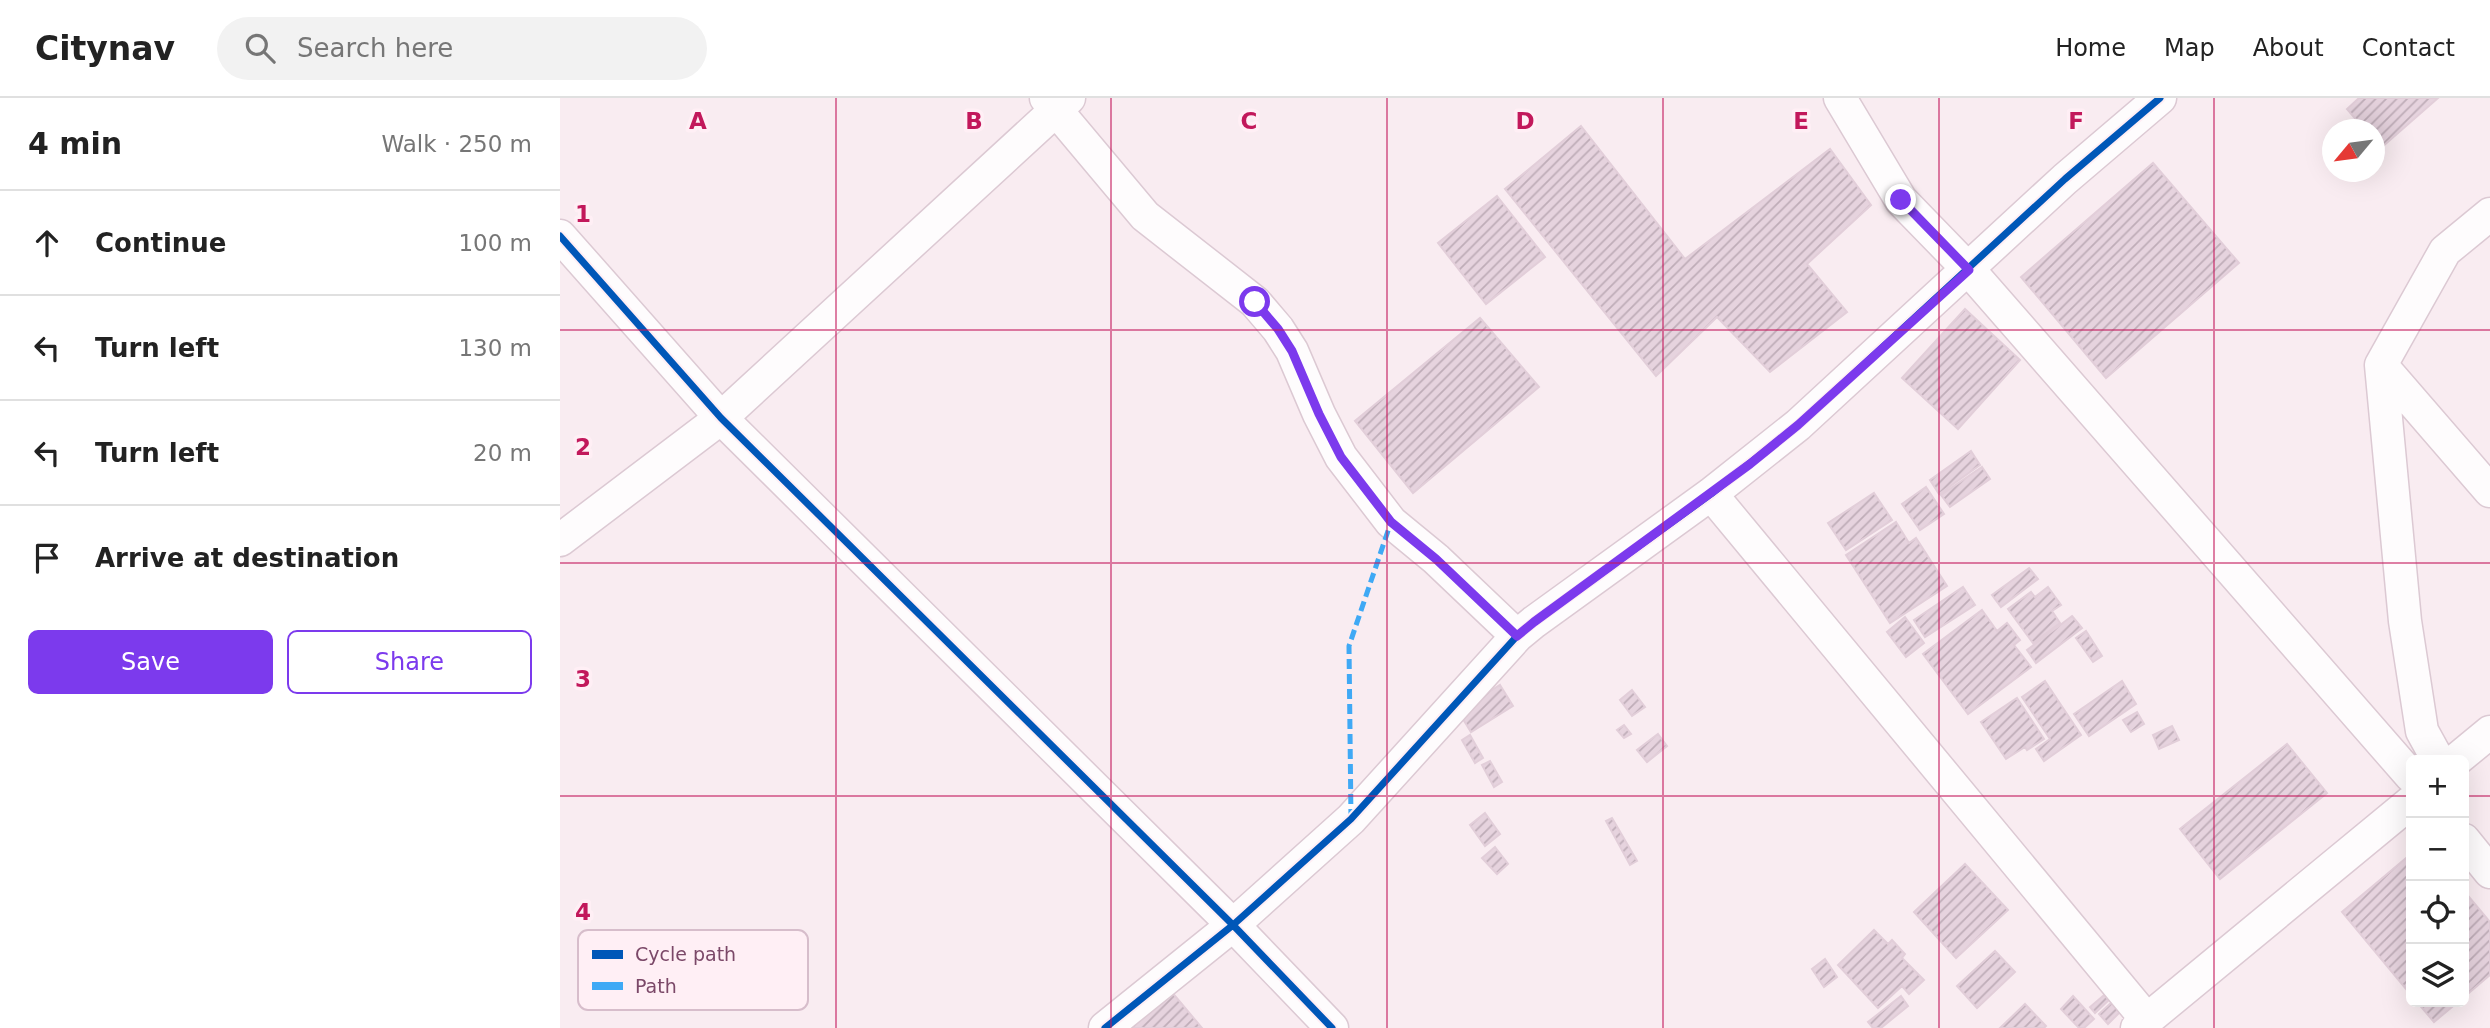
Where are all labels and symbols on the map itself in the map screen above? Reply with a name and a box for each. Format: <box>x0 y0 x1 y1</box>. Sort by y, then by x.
text: A <box>689 108 707 134</box>
text: B <box>965 108 983 134</box>
text: C <box>1241 108 1257 134</box>
text: D <box>1515 108 1535 134</box>
text: E <box>1793 108 1809 134</box>
text: F <box>2068 108 2084 134</box>
north arrow <box>2322 119 2385 182</box>
route end <box>1885 184 1916 215</box>
text: 1 <box>575 201 591 227</box>
route start <box>1239 286 1270 317</box>
text: 2 <box>575 434 591 460</box>
text: 3 <box>575 666 591 692</box>
text: 4 <box>575 899 591 925</box>
legend <box>578 930 808 1010</box>
text: Cycle path <box>635 943 736 965</box>
text: Path <box>635 975 677 997</box>

